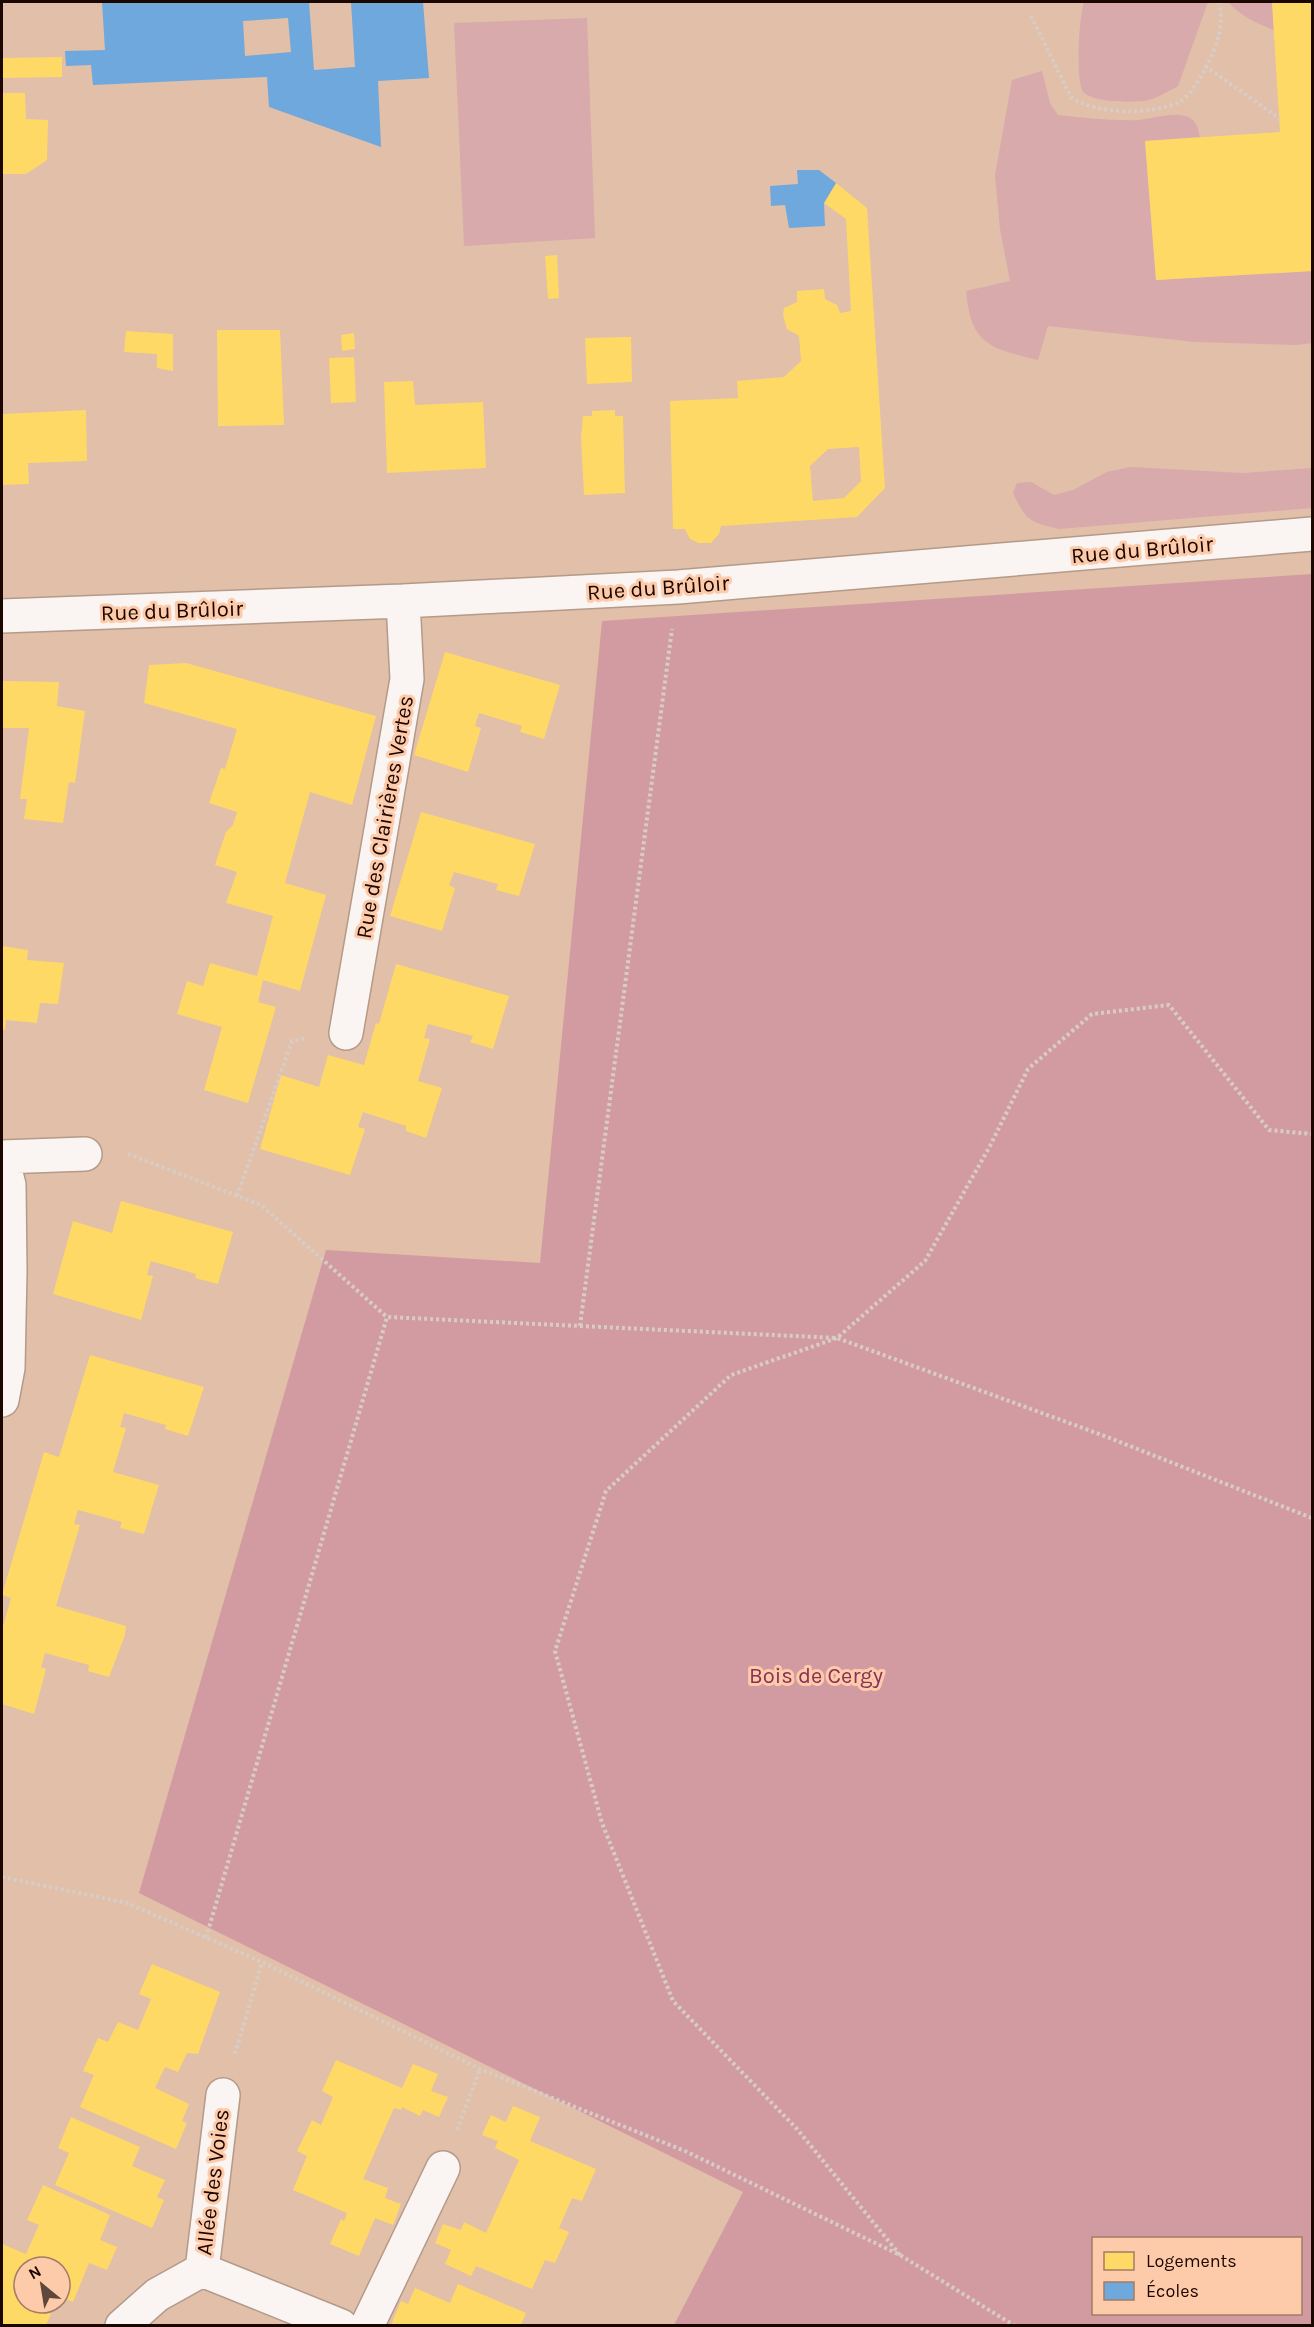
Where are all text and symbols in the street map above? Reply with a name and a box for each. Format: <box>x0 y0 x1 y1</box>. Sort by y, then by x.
street label: Rue du Brûloir <box>1070 531 1214 569</box>
street label: Rue du Brûloir <box>586 570 730 606</box>
street label: Rue du Brûloir <box>100 596 244 626</box>
street label: Rue des Clairières Vertes <box>351 693 419 941</box>
park label: Bois de Cergy <box>749 1663 883 1689</box>
street label: Allée des Voies <box>191 2108 235 2257</box>
legend <box>1092 2237 1302 2315</box>
text: Logements <box>1146 2250 1237 2272</box>
north arrow <box>12 2255 72 2315</box>
text: N <box>25 2261 44 2284</box>
text: Écoles <box>1146 2279 1199 2302</box>

